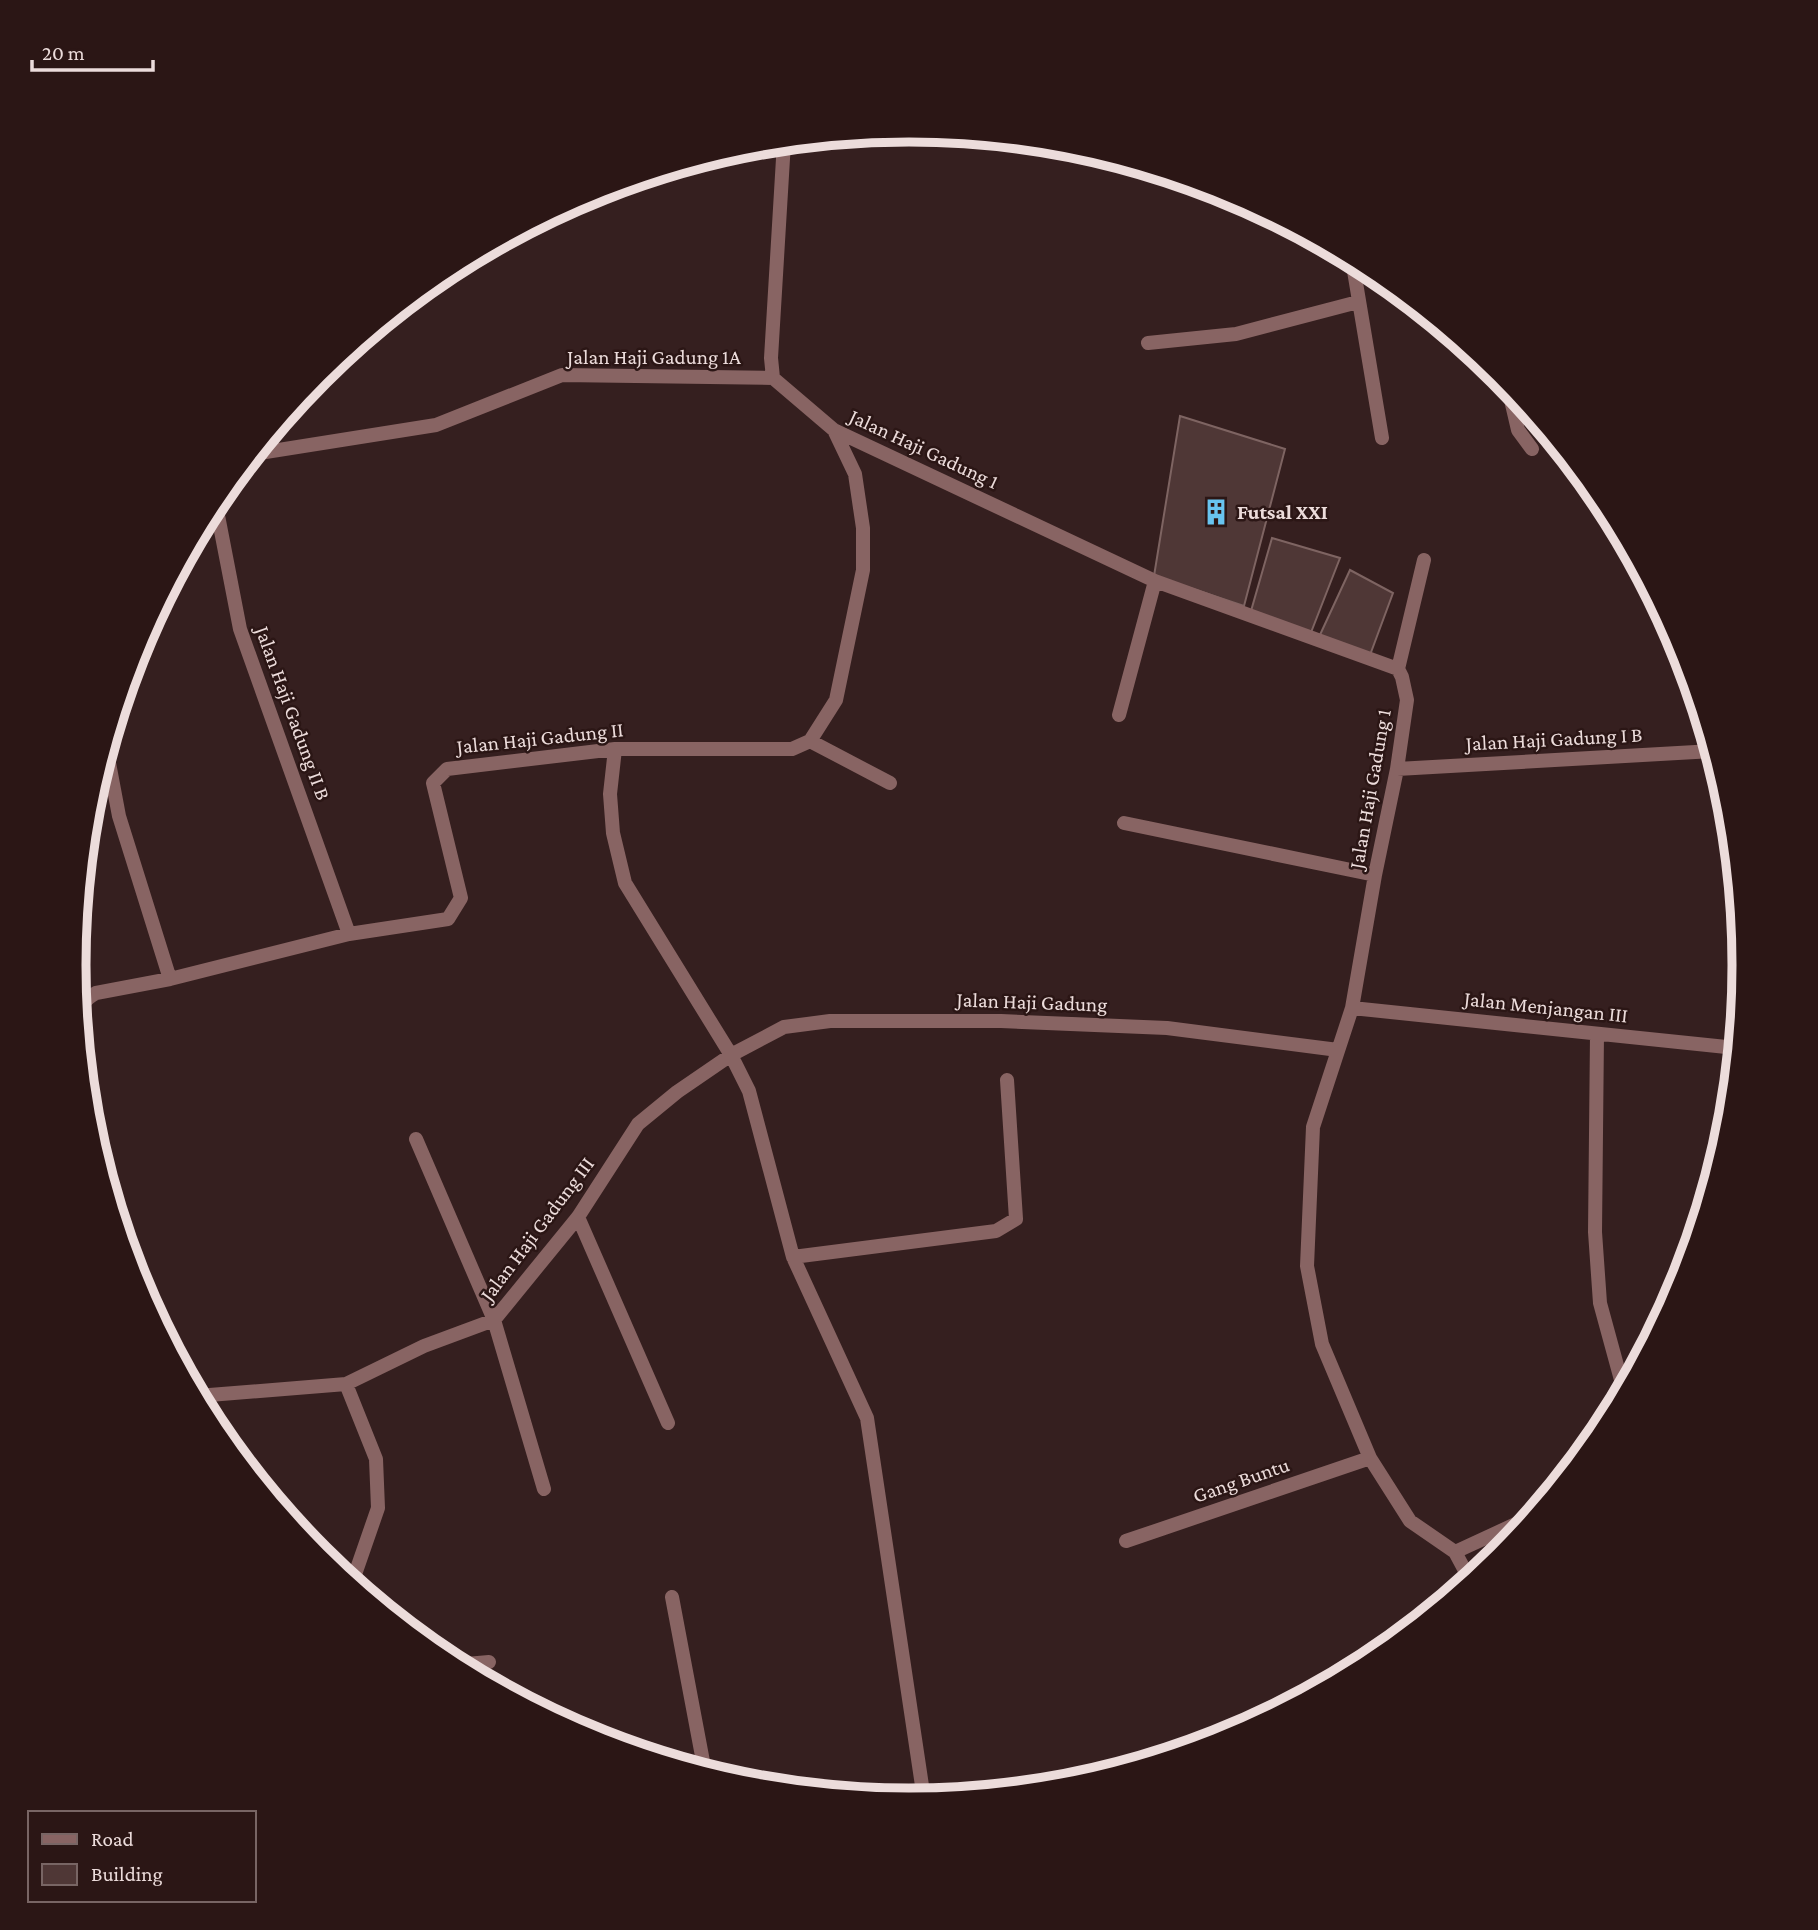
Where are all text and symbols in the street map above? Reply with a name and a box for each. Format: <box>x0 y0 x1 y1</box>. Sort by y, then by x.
scale bar <box>32 28 152 72</box>
text: 20 m <box>42 41 85 65</box>
street label: Jalan Haji Gadung 1A <box>565 345 741 369</box>
street label: Jalan Haji Gadung 1 <box>844 403 1002 494</box>
building icon: Futsal XXI <box>1201 497 1231 527</box>
place label: Futsal XXI <box>1237 500 1328 524</box>
street label: Jalan Haji Gadung II B <box>250 621 336 803</box>
street label: Jalan Haji Gadung 1 <box>1344 707 1396 873</box>
street label: Jalan Haji Gadung II <box>453 717 625 759</box>
street label: Jalan Haji Gadung I B <box>1463 722 1643 756</box>
street label: Jalan Menjangan III <box>1461 986 1629 1028</box>
street label: Jalan Haji Gadung <box>954 987 1108 1017</box>
street label: Jalan Haji Gadung III <box>474 1152 599 1307</box>
street label: Gang Buntu <box>1190 1452 1292 1508</box>
legend <box>28 1811 256 1902</box>
text: Road <box>91 1827 134 1851</box>
text: Building <box>91 1862 163 1886</box>

